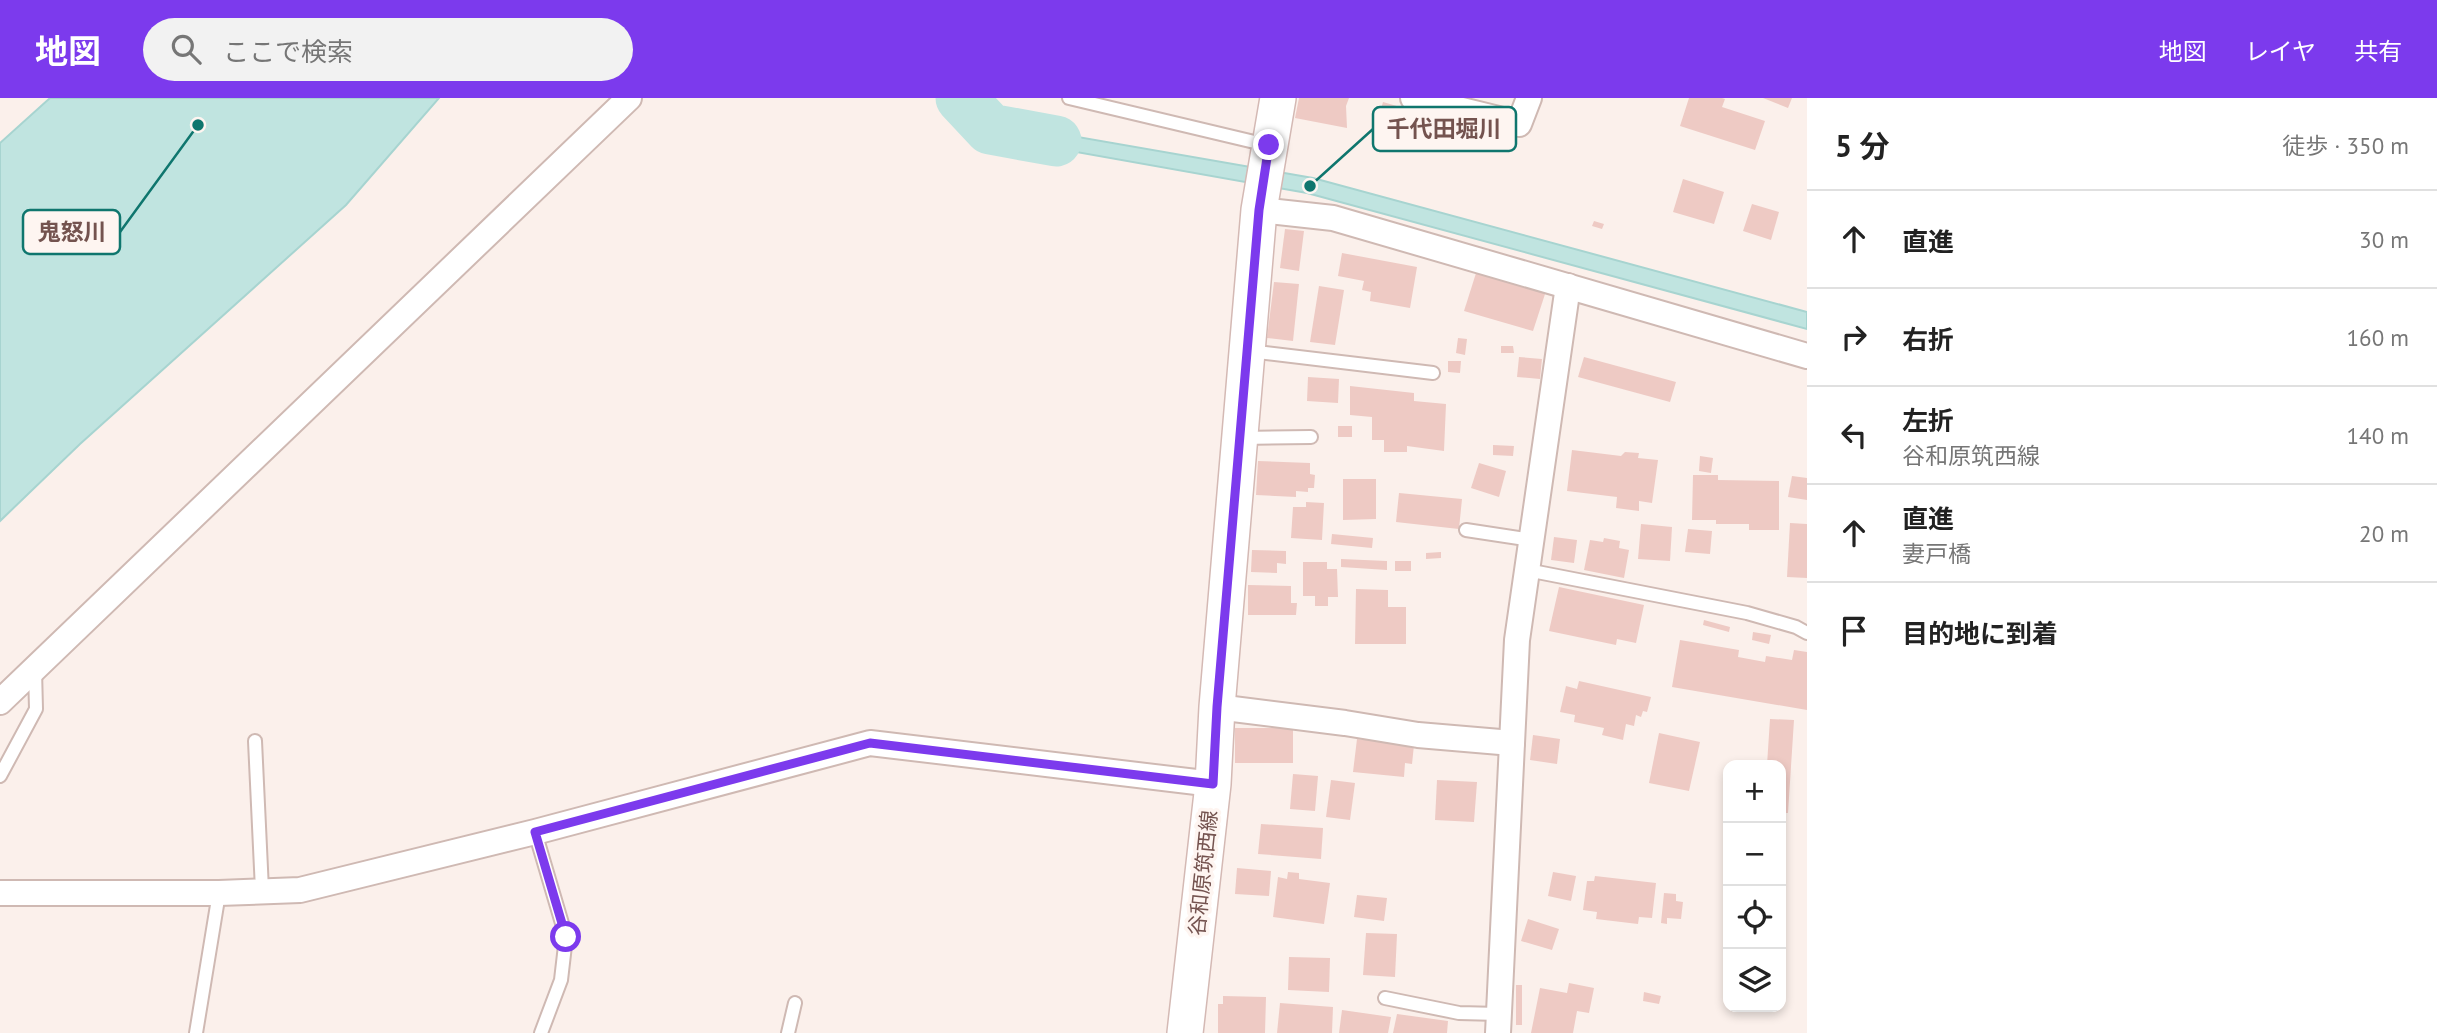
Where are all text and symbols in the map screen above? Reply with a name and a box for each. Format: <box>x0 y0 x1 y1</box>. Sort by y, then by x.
search box <box>143 18 633 81</box>
text: 地図 <box>35 29 101 72</box>
icon: search <box>167 30 205 68</box>
text: ここで検索 <box>223 35 353 68</box>
text: 地図 <box>2159 36 2207 67</box>
text: レイヤ <box>2245 36 2316 67</box>
text: 共有 <box>2354 36 2402 67</box>
callout: 千代田堀川 <box>1373 107 1516 151</box>
text: 千代田堀川 <box>1387 114 1502 143</box>
text: 5 分 <box>1835 126 1890 165</box>
route end <box>1253 129 1284 160</box>
text: 徒歩 · 350 m <box>2282 131 2409 160</box>
callout: 鬼怒川 <box>23 210 120 254</box>
text: 鬼怒川 <box>38 217 107 246</box>
icon: ahead <box>1835 220 1873 258</box>
text: 直進 <box>1902 225 1954 258</box>
text: 30 m <box>2359 225 2409 254</box>
icon: right <box>1835 318 1873 356</box>
text: 右折 <box>1902 323 1954 356</box>
text: 160 m <box>2347 323 2409 352</box>
text: 左折 <box>1902 404 1954 437</box>
icon: left <box>1835 416 1873 454</box>
text: 140 m <box>2347 421 2409 450</box>
text: 谷和原筑西線 <box>1902 441 2040 470</box>
text: 直進 <box>1902 502 1954 535</box>
icon: ahead <box>1835 514 1873 552</box>
text: 20 m <box>2359 519 2409 548</box>
text: 妻戸橋 <box>1902 539 1971 568</box>
icon: arrive <box>1835 612 1873 650</box>
text: 目的地に到着 <box>1902 617 2058 650</box>
map controls <box>1723 760 1786 1012</box>
button: + <box>1723 760 1786 823</box>
street label: 谷和原筑西線 <box>1183 809 1223 937</box>
button: − <box>1723 823 1786 886</box>
button: locate <box>1723 886 1786 949</box>
route start <box>550 921 581 952</box>
button: layers <box>1723 949 1786 1012</box>

